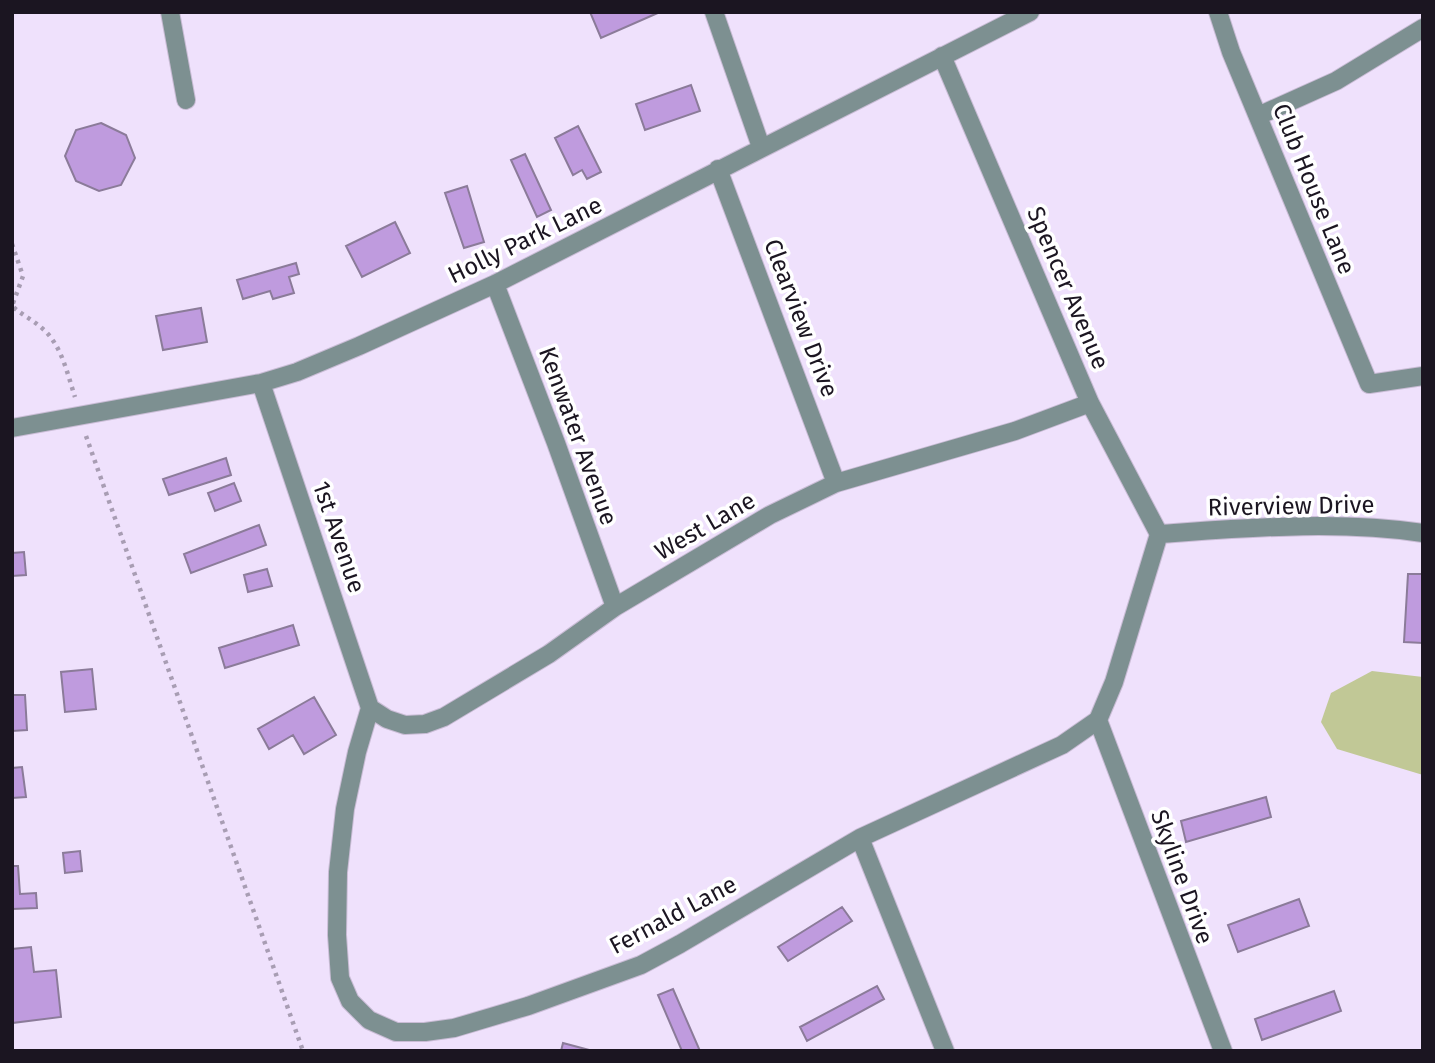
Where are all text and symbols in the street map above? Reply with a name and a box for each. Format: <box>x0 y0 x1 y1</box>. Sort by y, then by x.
street label: Club House Lane <box>1267 100 1361 278</box>
street label: Holly Park Lane <box>443 191 607 289</box>
street label: Spencer Avenue <box>1021 203 1115 373</box>
street label: Clearview Drive <box>758 235 844 401</box>
street label: Kenwater Avenue <box>533 343 623 529</box>
street label: 1st Avenue <box>307 477 371 597</box>
street label: West Lane <box>650 486 760 566</box>
street label: Riverview Drive <box>1207 491 1375 521</box>
street label: Skyline Drive <box>1145 806 1219 948</box>
street label: Fernald Lane <box>605 870 741 960</box>

